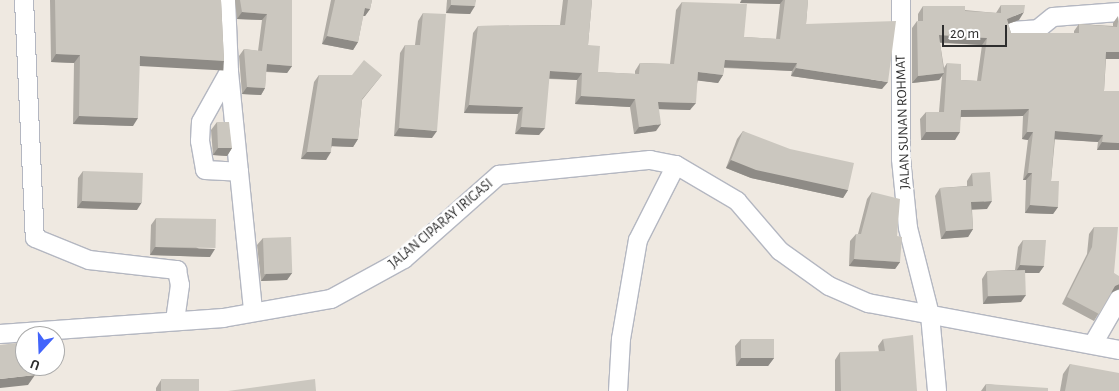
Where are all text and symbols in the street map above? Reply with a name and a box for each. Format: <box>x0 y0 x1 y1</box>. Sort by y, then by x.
scale bar <box>944 15 1009 47</box>
text: 20 m <box>950 26 979 41</box>
street label: JALAN SUNAN ROHMAT <box>892 55 914 189</box>
street label: JALAN CIPARAY IRIGASI <box>386 176 496 272</box>
north arrow <box>15 326 65 376</box>
text: U <box>29 356 42 372</box>

